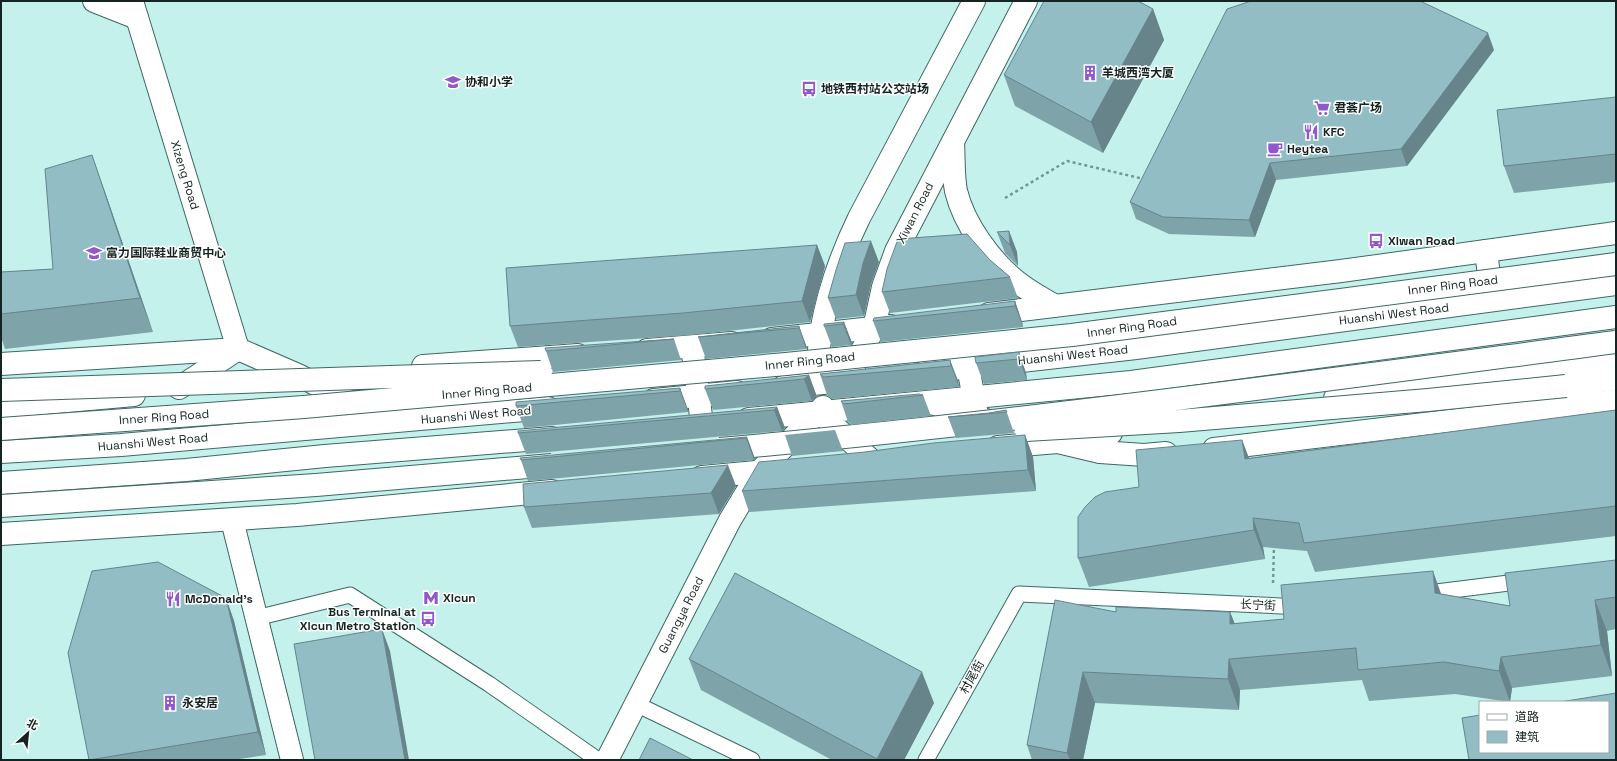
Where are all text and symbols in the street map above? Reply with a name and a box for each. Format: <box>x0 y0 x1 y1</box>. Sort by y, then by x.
building icon: 羊城西湾大厦 <box>1081 64 1099 82</box>
place label: 羊城西湾大厦 <box>1102 65 1174 81</box>
school or university icon: 协和小学 <box>444 73 462 91</box>
place label: 协和小学 <box>465 74 513 90</box>
bus stop icon: 地铁西村站公交站场 <box>800 80 818 98</box>
place label: 地铁西村站公交站场 <box>821 81 929 97</box>
supermarket icon: 君荟广场 <box>1313 99 1331 117</box>
place label: 君荟广场 <box>1334 100 1382 116</box>
restaurant icon: KFC <box>1302 123 1320 141</box>
place label: KFC <box>1323 124 1345 140</box>
street label: Xizeng Road <box>167 139 203 211</box>
cafe icon: Heytea <box>1266 140 1284 158</box>
place label: Heytea <box>1287 141 1328 157</box>
street label: Xiwan Road <box>893 180 937 246</box>
bus stop icon: Xiwan Road <box>1367 232 1385 250</box>
place label: Xiwan Road <box>1388 233 1455 249</box>
school or university icon: 富力国际鞋业商贸中心 <box>85 244 103 262</box>
place label: 富力国际鞋业商贸中心 <box>106 245 226 261</box>
street label: Inner Ring Road <box>1407 272 1499 298</box>
street label: Huanshi West Road <box>1338 299 1450 329</box>
street label: Inner Ring Road <box>1086 313 1178 341</box>
street label: Huanshi West Road <box>1017 341 1129 369</box>
street label: Inner Ring Road <box>764 348 856 374</box>
street label: Inner Ring Road <box>441 379 533 403</box>
street label: Huanshi West Road <box>420 402 532 428</box>
street label: Inner Ring Road <box>118 406 210 428</box>
street label: Huanshi West Road <box>97 429 209 455</box>
street label: Guangya Road <box>655 574 707 656</box>
metro station icon: Xicun <box>422 589 440 607</box>
restaurant icon: McDonald's <box>164 590 182 608</box>
place label: Xicun <box>443 590 476 606</box>
place label: McDonald's <box>185 591 253 607</box>
street label: 长宁街 <box>1240 596 1276 614</box>
place label: Bus Terminal at Xicun Metro Station <box>300 604 416 634</box>
bus stop icon: Bus Terminal at Xicun Metro Station <box>419 610 437 628</box>
street label: 村尾街 <box>956 657 988 697</box>
building icon: 永安居 <box>161 694 179 712</box>
place label: 永安居 <box>182 695 218 711</box>
legend <box>1479 701 1609 753</box>
text: 道路 <box>1515 709 1539 725</box>
north arrow <box>8 713 48 753</box>
text: 北 <box>24 715 41 733</box>
text: 建筑 <box>1515 729 1539 745</box>

